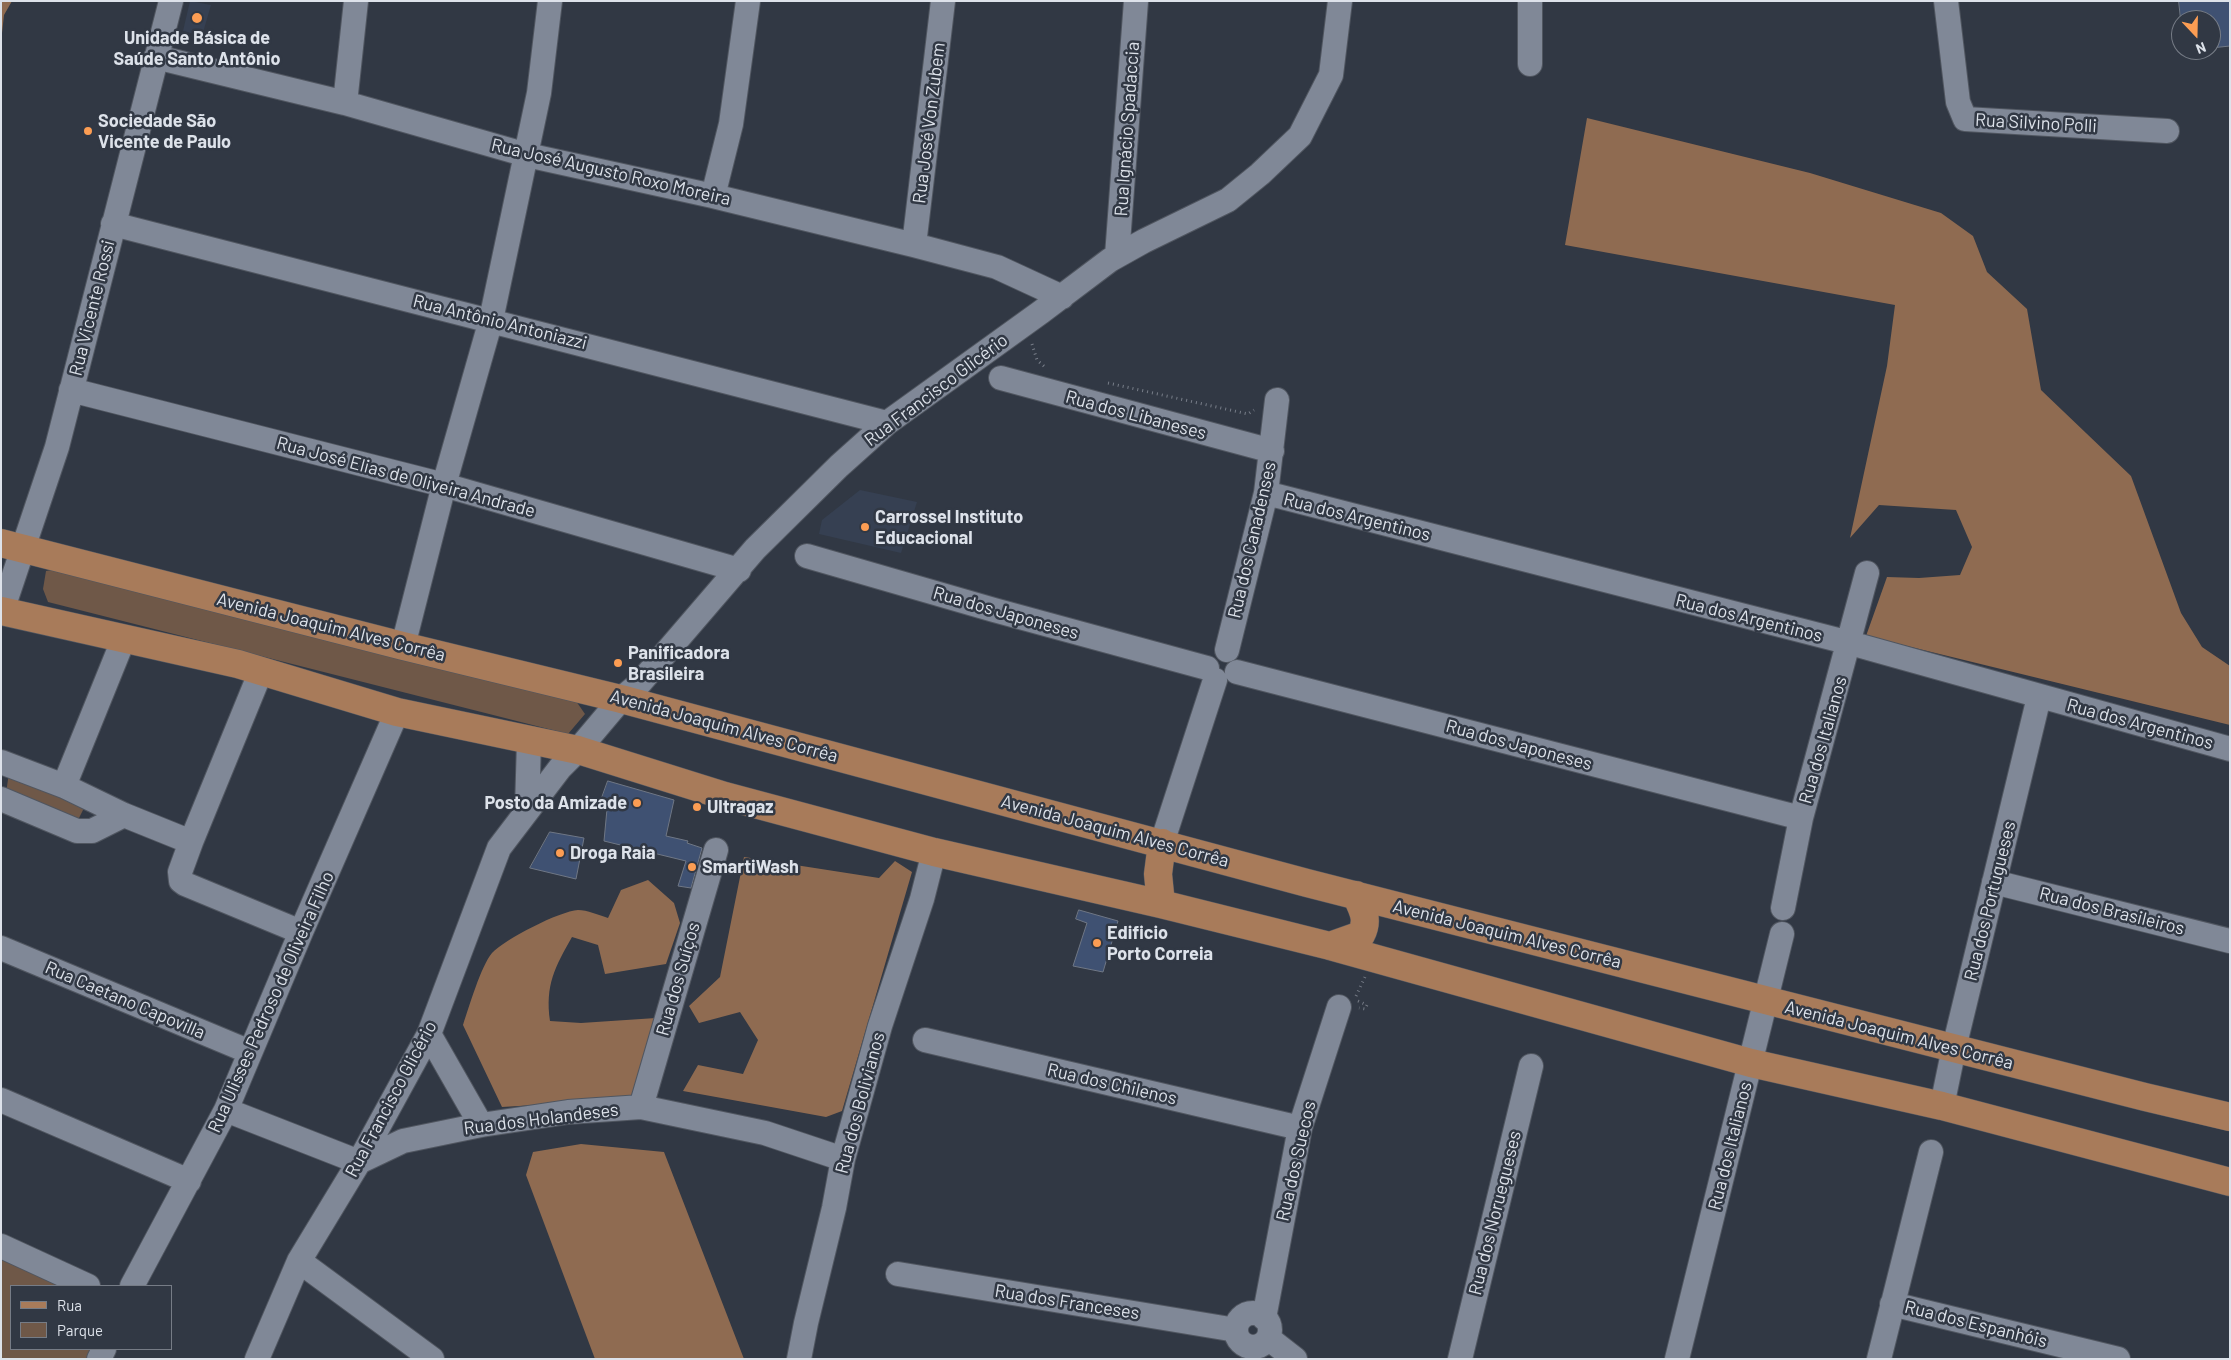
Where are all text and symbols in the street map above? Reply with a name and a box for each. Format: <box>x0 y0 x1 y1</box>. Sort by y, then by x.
north arrow <box>2171 10 2221 60</box>
marker: Unidade Básica de Saúde Santo Antônio <box>190 11 204 25</box>
place label: Unidade Básica de Saúde Santo Antônio <box>114 27 280 70</box>
text: N <box>2194 39 2209 58</box>
street label: Rua José Von Zubem <box>908 41 950 205</box>
street label: Rua Ignácio Spadaccia <box>1110 41 1144 217</box>
street label: Rua Silvino Polli <box>1975 109 2097 137</box>
place label: Sociedade São Vicente de Paulo <box>98 110 231 152</box>
marker: Sociedade São Vicente de Paulo <box>82 125 94 137</box>
street label: Rua José Augusto Roxo Moreira <box>489 134 733 210</box>
street label: Rua Vicente Rossi <box>65 238 119 378</box>
street label: Rua Antônio Antoniazzi <box>411 290 589 354</box>
street label: Rua Francisco Glicério <box>860 329 1012 451</box>
street label: Rua dos Libaneses <box>1063 386 1209 444</box>
street label: Rua José Elias de Oliveira Andrade <box>274 432 538 522</box>
street label: Rua dos Canadenses <box>1223 460 1281 620</box>
street label: Rua dos Argentinos <box>1281 488 1433 546</box>
place label: Carrossel Instituto Educacional <box>875 506 1023 548</box>
marker: Carrossel Instituto Educacional <box>859 521 871 533</box>
street label: Rua dos Japoneses <box>931 582 1081 644</box>
street label: Avenida Joaquim Alves Corrêa <box>215 588 447 666</box>
street label: Rua dos Argentinos <box>1673 589 1825 647</box>
place label: Panificadora Brasileira <box>628 642 730 684</box>
marker: Panificadora Brasileira <box>612 657 624 669</box>
street label: Rua dos Italianos <box>1794 674 1852 806</box>
street label: Avenida Joaquim Alves Corrêa <box>608 685 840 767</box>
street label: Rua dos Argentinos <box>2064 694 2216 754</box>
street label: Rua dos Japoneses <box>1444 715 1594 775</box>
street label: Avenida Joaquim Alves Corrêa <box>999 790 1231 872</box>
place label: Posto da Amizade <box>485 792 627 814</box>
place label: Ultragaz <box>707 796 774 818</box>
marker: Posto da Amizade <box>631 797 643 809</box>
marker: Ultragaz <box>691 801 703 813</box>
street label: Rua dos Portugueses <box>1960 819 2020 983</box>
place label: Droga Raia <box>570 842 656 864</box>
marker: Droga Raia <box>554 847 566 859</box>
place label: SmartiWash <box>702 856 799 878</box>
marker: SmartiWash <box>686 861 698 873</box>
street label: Rua Ulisses Pedroso de Oliveira Filho <box>203 868 339 1136</box>
street label: Rua dos Brasileiros <box>2037 883 2187 939</box>
street label: Avenida Joaquim Alves Corrêa <box>1391 895 1623 973</box>
street label: Rua dos Suíços <box>651 920 705 1038</box>
place label: Edificio Porto Correia <box>1107 922 1213 964</box>
marker: Edificio Porto Correia <box>1091 937 1103 949</box>
street label: Rua Caetano Capovilla <box>42 957 208 1043</box>
street label: Avenida Joaquim Alves Corrêa <box>1783 996 2015 1074</box>
street label: Rua Francisco Glicério <box>341 1017 441 1181</box>
street label: Rua dos Bolivianos <box>831 1030 889 1176</box>
street label: Rua dos Chilenos <box>1045 1059 1179 1109</box>
street label: Rua dos Italianos <box>1704 1079 1756 1213</box>
street label: Rua dos Holandeses <box>462 1099 620 1139</box>
street label: Rua dos Suecos <box>1272 1099 1320 1223</box>
street label: Rua dos Noruegueses <box>1464 1129 1526 1297</box>
street label: Rua dos Franceses <box>993 1280 1141 1324</box>
legend <box>10 1285 172 1350</box>
text: Rua <box>57 1296 82 1314</box>
street label: Rua dos Espanhóis <box>1902 1296 2050 1352</box>
text: Parque <box>57 1321 103 1339</box>

